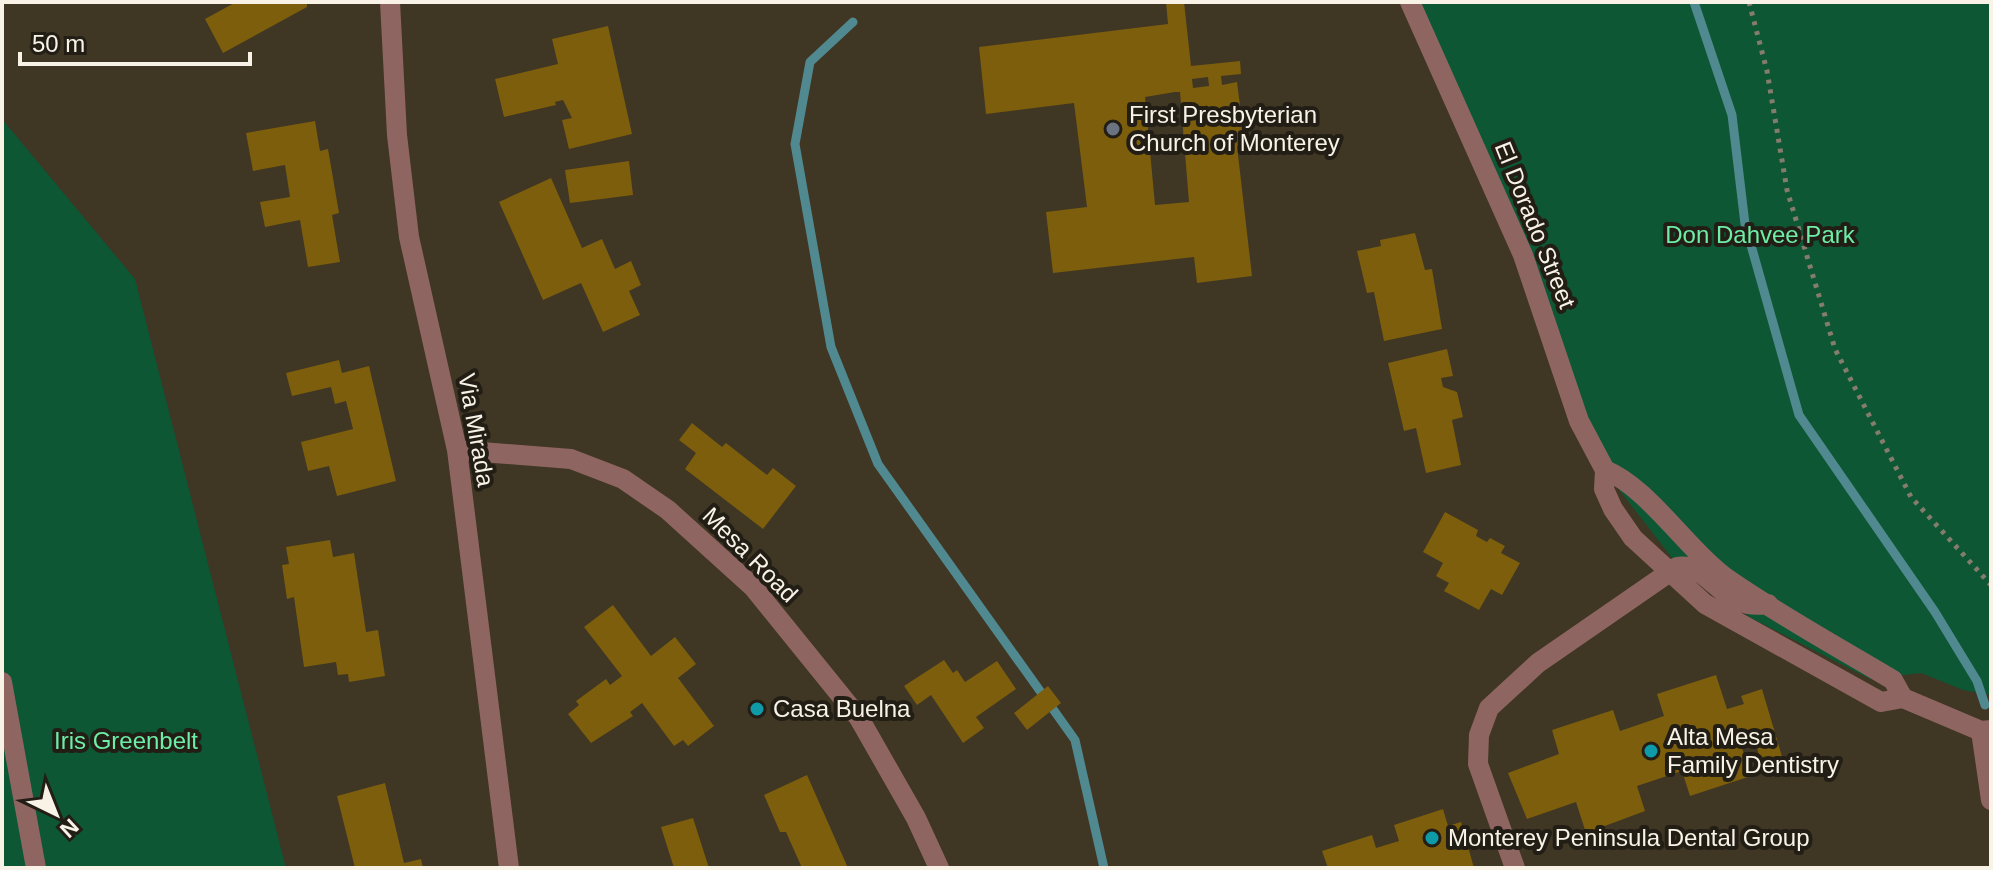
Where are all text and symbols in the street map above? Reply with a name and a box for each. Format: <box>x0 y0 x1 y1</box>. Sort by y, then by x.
scale bar <box>20 16 250 66</box>
text: 50 m <box>32 30 85 57</box>
place label: First Presbyterian Church of Monterey <box>1129 101 1340 156</box>
marker: First Presbyterian Church of Monterey <box>1104 120 1122 138</box>
street label: El Dorado Street <box>1490 138 1581 312</box>
park label: Don Dahvee Park <box>1665 221 1856 248</box>
street label: Via Mirada <box>453 371 500 489</box>
street label: Mesa Road <box>697 502 803 608</box>
place label: Casa Buelna <box>773 695 911 722</box>
marker: Casa Buelna <box>748 700 766 718</box>
place label: Alta Mesa Family Dentistry <box>1667 723 1839 778</box>
park label: Iris Greenbelt <box>54 727 198 754</box>
marker: Alta Mesa Family Dentistry <box>1642 742 1660 760</box>
north arrow <box>16 774 96 854</box>
text: N <box>55 814 84 843</box>
place label: Monterey Peninsula Dental Group <box>1448 824 1810 851</box>
marker: Monterey Peninsula Dental Group <box>1423 829 1441 847</box>

